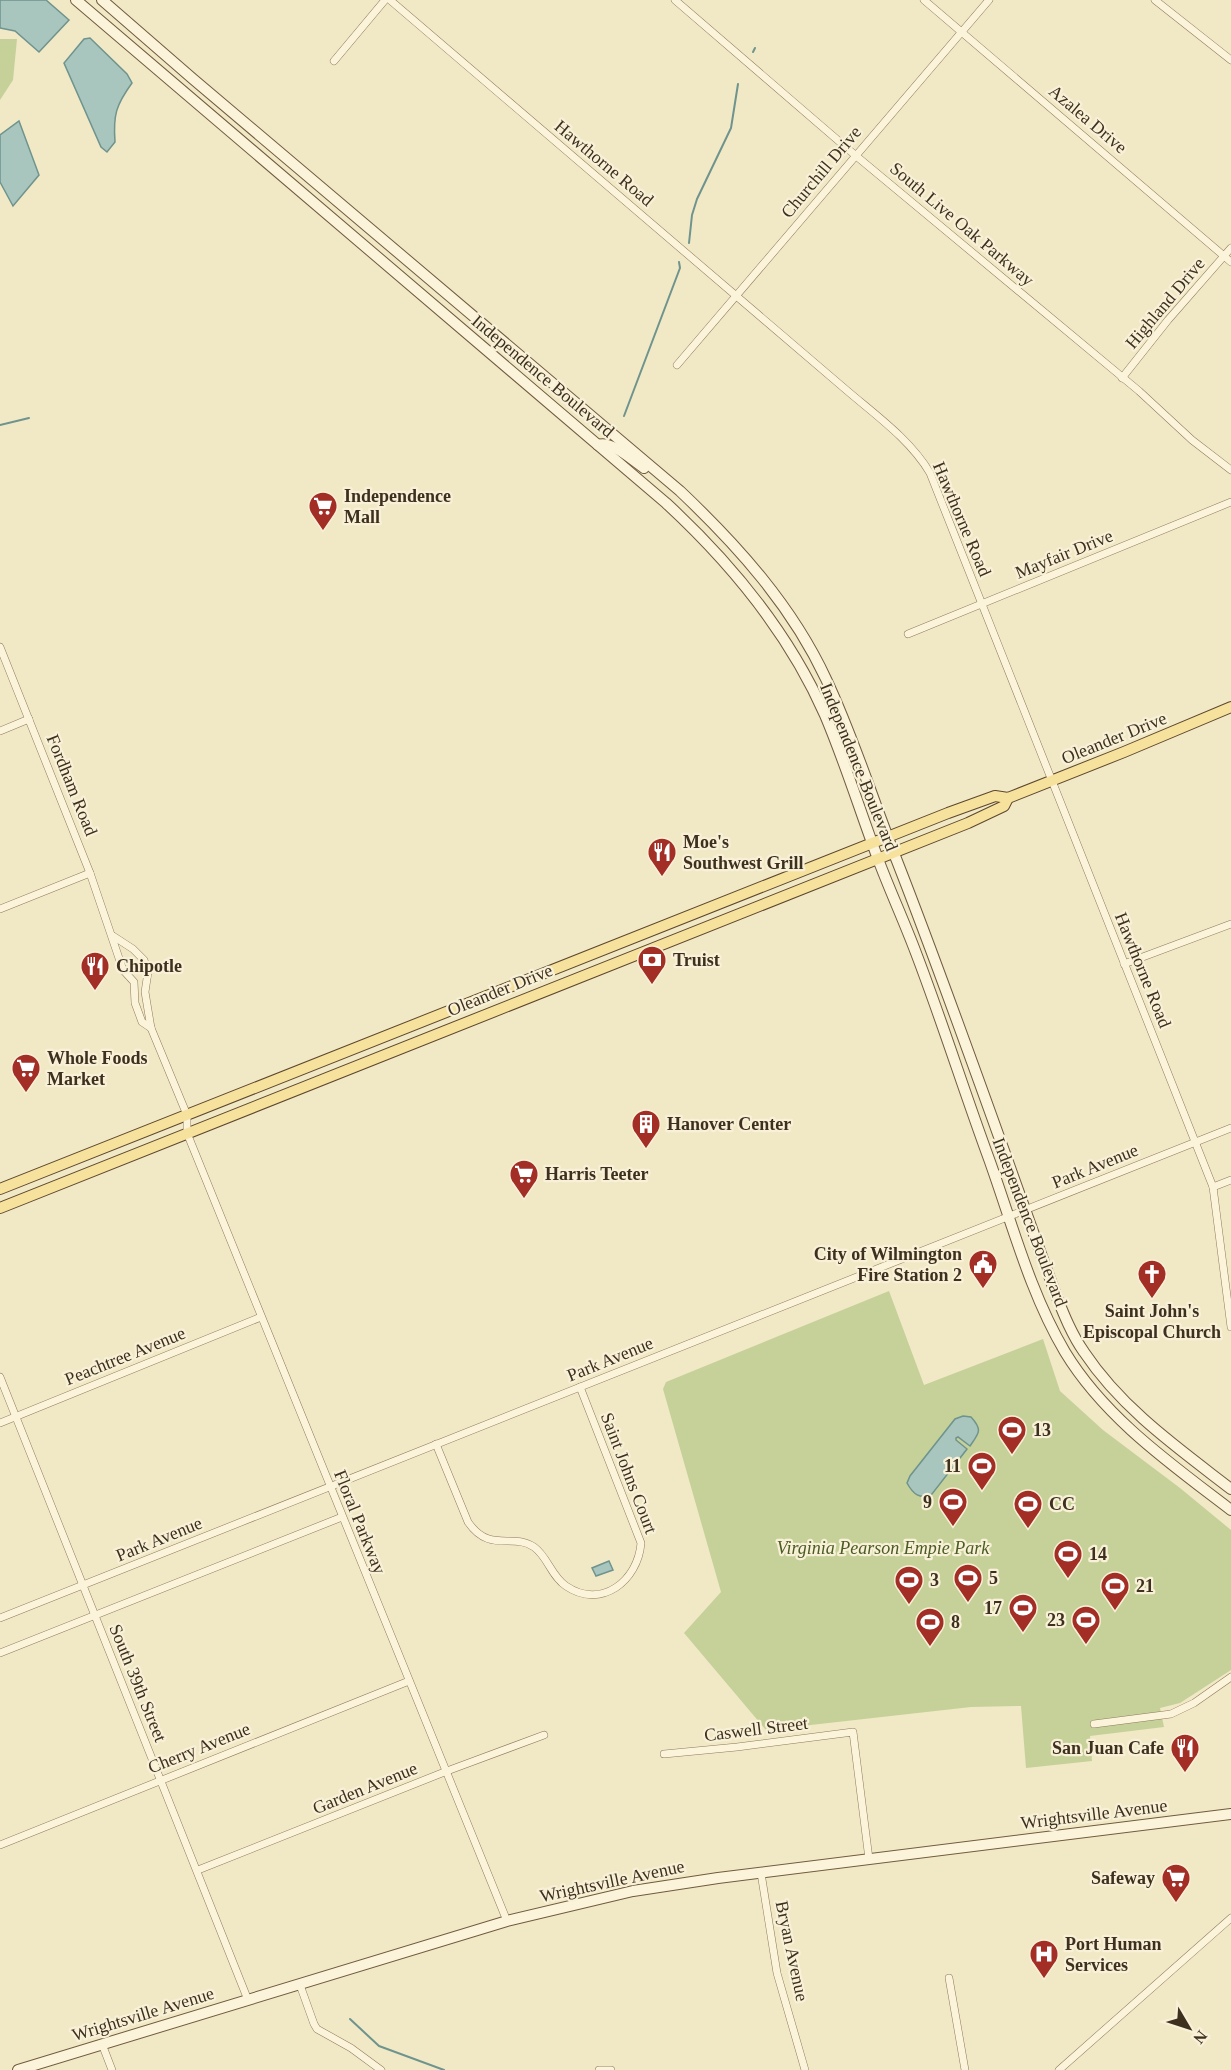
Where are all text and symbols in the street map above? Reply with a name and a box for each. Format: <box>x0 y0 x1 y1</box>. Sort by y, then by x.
street label: Azalea Drive <box>1045 81 1131 157</box>
street label: Hawthorne Road <box>551 116 657 210</box>
street label: Churchill Drive <box>777 122 865 222</box>
street label: South Live Oak Parkway <box>886 158 1038 290</box>
street label: Highland Drive <box>1121 253 1209 353</box>
street label: Independence Boulevard <box>468 311 618 441</box>
street label: Hawthorne Road <box>929 459 995 579</box>
place label: Independence Mall <box>344 486 451 527</box>
supermarket icon: Independence Mall <box>307 490 339 532</box>
street label: Mayfair Drive <box>1012 525 1116 583</box>
street label: Independence Boulevard <box>816 680 902 854</box>
street label: Oleander Drive <box>1059 708 1169 768</box>
street label: Fordham Road <box>43 731 101 839</box>
place label: Moe's Southwest Grill <box>683 832 804 873</box>
restaurant icon: Moe's Southwest Grill <box>646 836 678 878</box>
street label: Hawthorne Road <box>1111 909 1175 1031</box>
bank icon: Truist <box>636 944 668 986</box>
restaurant icon: Chipotle <box>79 950 111 992</box>
place label: Truist <box>673 950 720 970</box>
place label: Chipotle <box>116 956 182 976</box>
street label: Oleander Drive <box>445 960 555 1020</box>
place label: Whole Foods Market <box>47 1048 148 1089</box>
supermarket icon: Whole Foods Market <box>10 1052 42 1094</box>
building icon: Hanover Center <box>630 1108 662 1150</box>
place label: Hanover Center <box>667 1114 791 1134</box>
street label: Independence Boulevard <box>989 1135 1071 1309</box>
street label: Park Avenue <box>1049 1140 1141 1192</box>
supermarket icon: Harris Teeter <box>508 1158 540 1200</box>
place label: Harris Teeter <box>545 1164 648 1184</box>
place label: City of Wilmington Fire Station 2 <box>814 1244 962 1285</box>
public building icon: City of Wilmington Fire Station 2 <box>967 1248 999 1290</box>
church icon: Saint John's Episcopal Church <box>1136 1258 1168 1300</box>
place label: Saint John's Episcopal Church <box>1083 1301 1221 1342</box>
street label: Peachtree Avenue <box>62 1323 188 1389</box>
street label: Park Avenue <box>564 1333 656 1385</box>
street label: Saint Johns Court <box>597 1410 661 1536</box>
sports icon: 13 <box>996 1414 1028 1456</box>
place label: 13 <box>1033 1420 1051 1440</box>
sports icon: 11 <box>966 1450 998 1492</box>
place label: 11 <box>944 1456 961 1476</box>
street label: Floral Parkway <box>330 1467 390 1577</box>
sports icon: 9 <box>937 1486 969 1528</box>
sports icon: CC <box>1012 1488 1044 1530</box>
place label: 9 <box>923 1492 932 1512</box>
place label: CC <box>1049 1494 1075 1514</box>
street label: Park Avenue <box>113 1513 205 1565</box>
park label: Virginia Pearson Empie Park <box>777 1538 990 1558</box>
sports icon: 14 <box>1052 1538 1084 1580</box>
place label: 14 <box>1089 1544 1107 1564</box>
sports icon: 5 <box>952 1562 984 1604</box>
sports icon: 3 <box>893 1564 925 1606</box>
place label: 5 <box>989 1568 998 1588</box>
place label: 3 <box>930 1570 939 1590</box>
sports icon: 21 <box>1099 1570 1131 1612</box>
place label: 21 <box>1136 1576 1154 1596</box>
sports icon: 17 <box>1007 1592 1039 1634</box>
place label: 17 <box>984 1598 1002 1618</box>
sports icon: 23 <box>1070 1604 1102 1646</box>
sports icon: 8 <box>914 1606 946 1648</box>
place label: 23 <box>1047 1610 1065 1630</box>
place label: 8 <box>951 1612 960 1632</box>
street label: South 39th Street <box>105 1621 171 1745</box>
street label: Caswell Street <box>703 1713 809 1745</box>
street label: Cherry Avenue <box>145 1718 253 1778</box>
restaurant icon: San Juan Cafe <box>1169 1732 1201 1774</box>
place label: San Juan Cafe <box>1052 1738 1164 1758</box>
street label: Garden Avenue <box>310 1758 420 1818</box>
street label: Wrightsville Avenue <box>1020 1795 1168 1833</box>
street label: Wrightsville Avenue <box>538 1856 686 1906</box>
supermarket icon: Safeway <box>1160 1862 1192 1904</box>
place label: Safeway <box>1091 1868 1155 1888</box>
street label: Bryan Avenue <box>772 1899 812 2003</box>
place label: Port Human Services <box>1065 1934 1162 1975</box>
hospital icon: Port Human Services <box>1028 1938 1060 1980</box>
street label: Wrightsville Avenue <box>70 1983 216 2045</box>
north arrow <box>1159 1998 1219 2058</box>
text: N <box>1190 2027 1211 2047</box>

